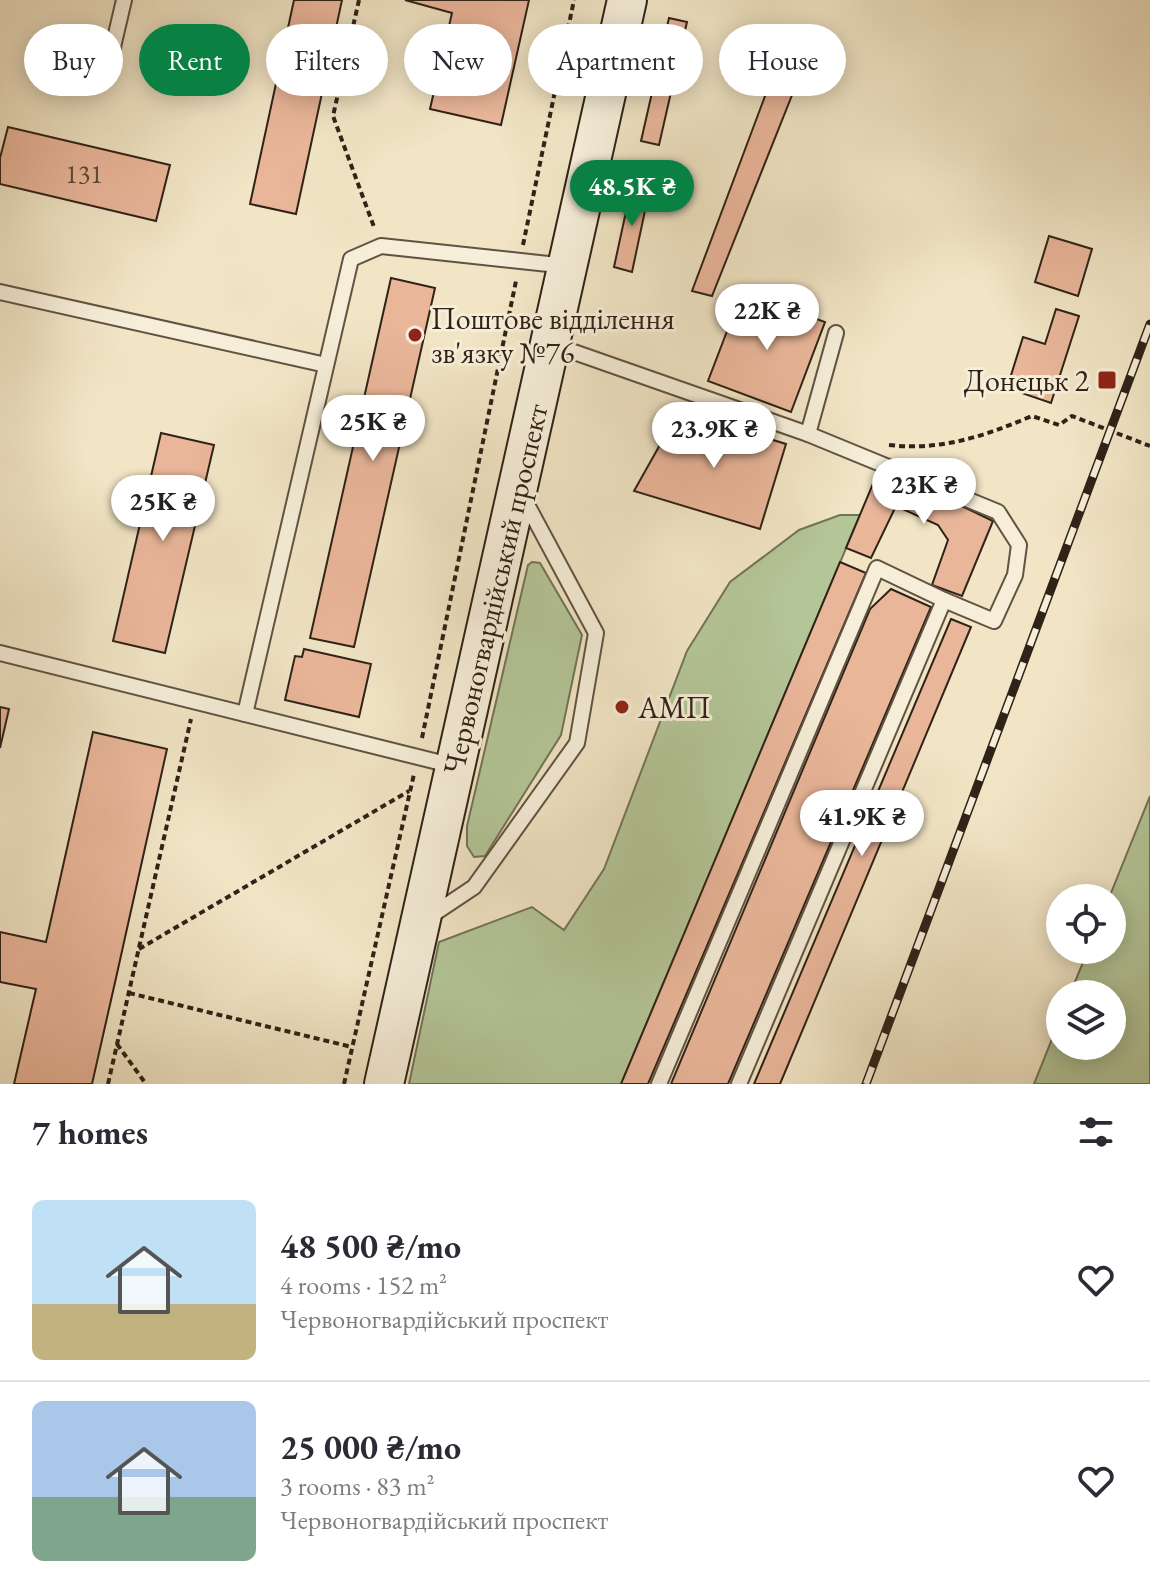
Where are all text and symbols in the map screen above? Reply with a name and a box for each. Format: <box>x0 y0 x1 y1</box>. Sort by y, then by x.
chip: Buy <box>24 24 123 96</box>
chip: Rent <box>139 24 250 96</box>
chip: Filters <box>266 24 388 96</box>
chip: New <box>404 24 512 96</box>
chip: Apartment <box>528 24 703 96</box>
chip: House <box>719 24 846 96</box>
house number: 131 <box>65 157 103 191</box>
pin: 48.5K ₴ <box>558 160 706 228</box>
text: 48.5K ₴ <box>588 169 676 203</box>
pin: 22K ₴ <box>711 284 823 352</box>
text: 22K ₴ <box>733 293 801 327</box>
place label: Поштове відділення зв'язку №76 <box>431 299 675 372</box>
marker: Поштове відділення зв'язку №76 <box>406 326 424 344</box>
place label: Донецьк 2 <box>964 361 1090 400</box>
marker: Донецьк 2 <box>1096 369 1118 391</box>
pin: 25K ₴ <box>317 395 429 463</box>
street label: Червоногвардійський проспект <box>433 400 557 778</box>
pin: 23.9K ₴ <box>640 402 788 470</box>
text: 25K ₴ <box>339 404 407 438</box>
text: 23.9K ₴ <box>670 411 758 445</box>
pin: 23K ₴ <box>868 458 980 526</box>
text: 23K ₴ <box>890 467 958 501</box>
pin: 25K ₴ <box>107 475 219 543</box>
text: 25K ₴ <box>129 484 197 518</box>
place label: АМП <box>637 688 711 727</box>
marker: АМП <box>613 698 631 716</box>
pin: 41.9K ₴ <box>788 790 936 858</box>
text: 41.9K ₴ <box>818 799 906 833</box>
map controls <box>1046 884 1126 1060</box>
button: locate <box>1046 884 1126 964</box>
button: layers <box>1046 980 1126 1060</box>
text: 7 homes <box>32 1110 148 1154</box>
icon: filters <box>1074 1110 1118 1154</box>
text: 48 500 ₴/mo <box>280 1224 461 1268</box>
icon: home <box>96 1232 192 1328</box>
icon: heart <box>1074 1258 1118 1302</box>
text: 4 rooms · 152 m² <box>280 1268 447 1302</box>
text: Червоногвардійський проспект <box>280 1302 608 1336</box>
text: 25 000 ₴/mo <box>280 1425 461 1469</box>
icon: home <box>96 1433 192 1529</box>
icon: heart <box>1074 1459 1118 1503</box>
text: 3 rooms · 83 m² <box>280 1469 435 1503</box>
text: Червоногвардійський проспект <box>280 1503 608 1537</box>

